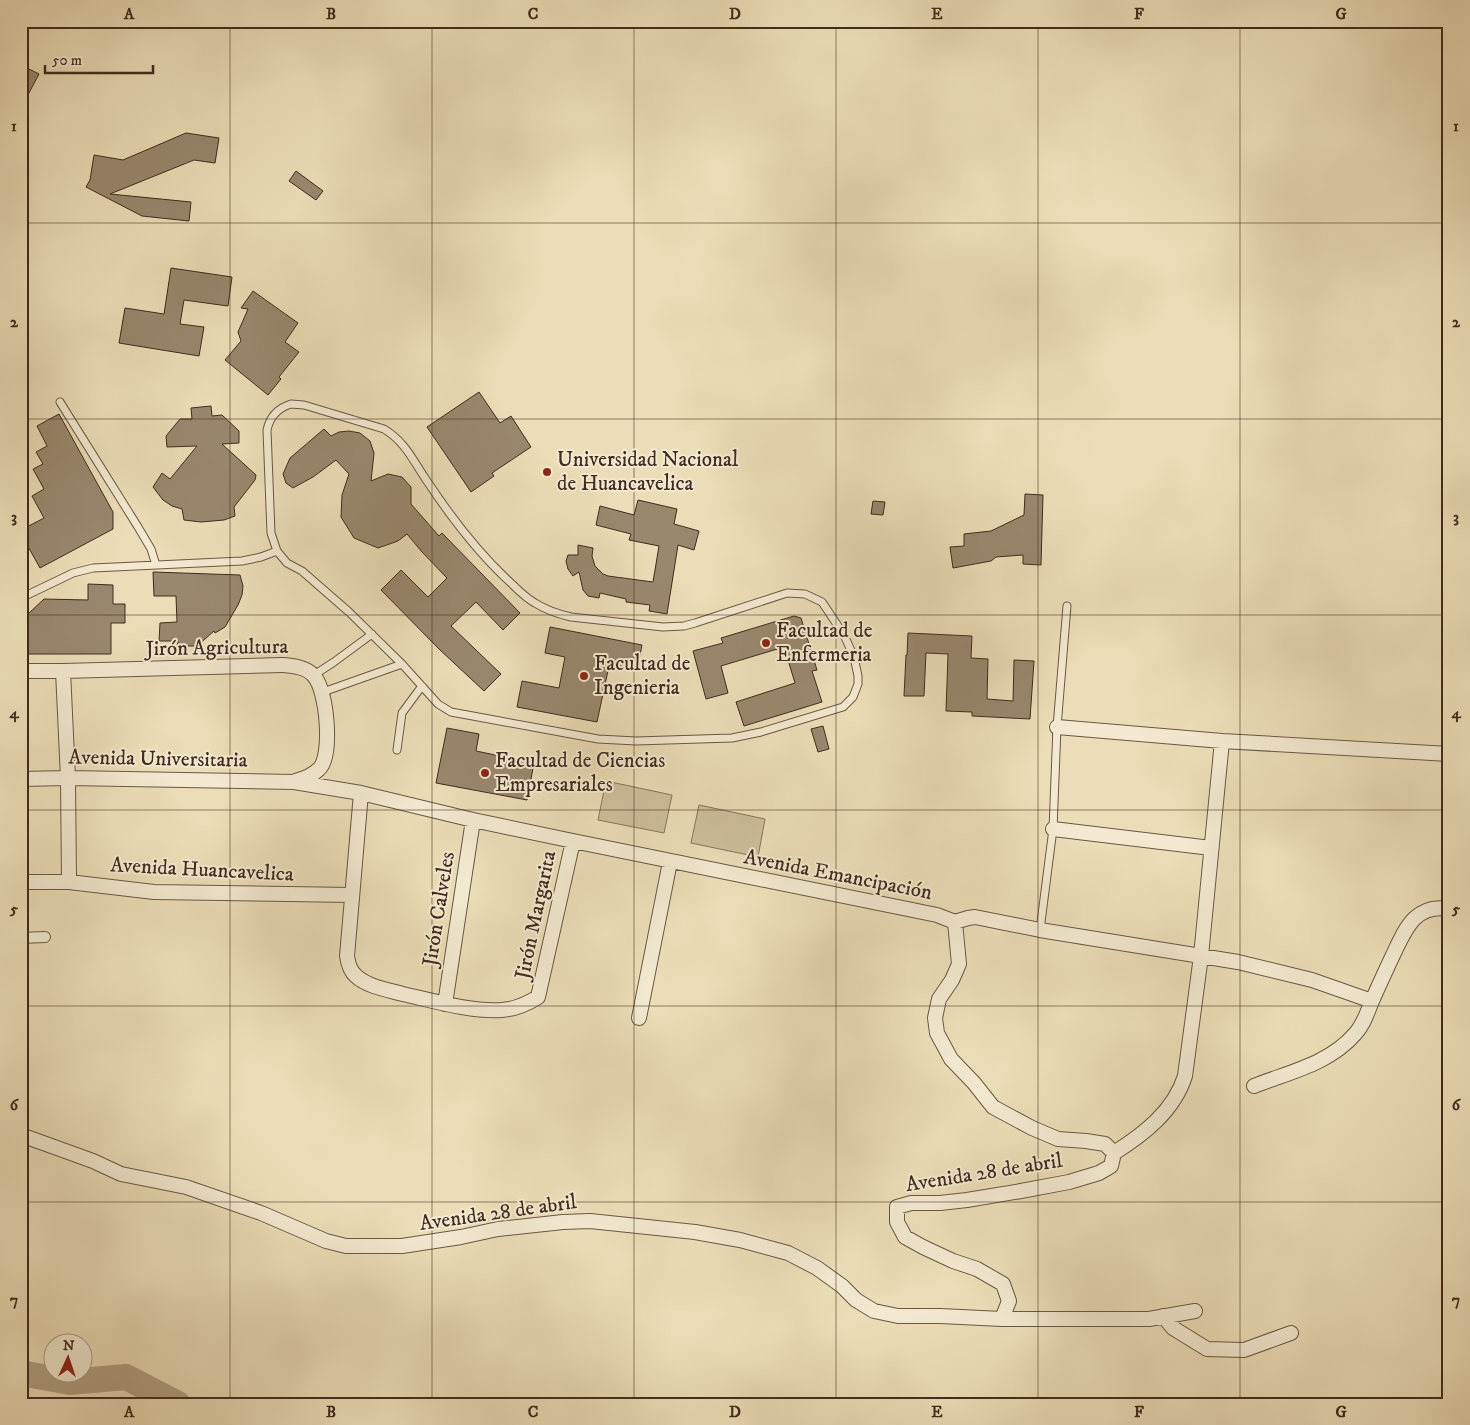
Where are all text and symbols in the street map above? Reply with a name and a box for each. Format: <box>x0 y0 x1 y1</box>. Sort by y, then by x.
text: A <box>123 4 135 24</box>
text: B <box>326 4 336 24</box>
text: C <box>528 4 538 24</box>
text: D <box>729 4 741 24</box>
text: E <box>931 4 943 24</box>
text: F <box>1134 4 1144 24</box>
text: G <box>1335 4 1347 24</box>
scale bar <box>45 42 152 74</box>
text: 50 m <box>52 51 82 70</box>
text: 1 <box>11 116 17 136</box>
text: 1 <box>1453 116 1459 136</box>
text: 2 <box>10 312 19 332</box>
text: 2 <box>1452 312 1461 332</box>
place label: Universidad Nacional de Huancavelica <box>557 447 739 497</box>
marker: Universidad Nacional de Huancavelica <box>541 466 553 478</box>
text: 3 <box>11 507 17 527</box>
text: 3 <box>1453 507 1459 527</box>
place label: Facultad de Enfermeria <box>776 618 873 668</box>
street label: Jirón Agricultura <box>143 634 289 662</box>
marker: Facultad de Enfermeria <box>760 637 772 649</box>
place label: Facultad de Ingenieria <box>594 651 691 701</box>
marker: Facultad de Ingenieria <box>578 670 590 682</box>
text: 4 <box>8 703 19 723</box>
text: 4 <box>1450 703 1461 723</box>
street label: Avenida Universitaria <box>68 744 248 774</box>
place label: Facultad de Ciencias Empresariales <box>495 748 665 798</box>
marker: Facultad de Ciencias Empresariales <box>479 767 491 779</box>
street label: Avenida Emancipación <box>742 844 934 906</box>
street label: Jirón Margarita <box>509 848 562 984</box>
street label: Jirón Calveles <box>417 850 461 970</box>
street label: Avenida Huancavelica <box>110 852 295 888</box>
text: 5 <box>9 899 18 919</box>
text: 5 <box>1451 899 1460 919</box>
text: 6 <box>10 1095 20 1115</box>
text: 6 <box>1452 1095 1462 1115</box>
street label: Avenida 28 de abril <box>904 1148 1065 1198</box>
street label: Avenida 28 de abril <box>418 1189 579 1237</box>
text: 7 <box>10 1290 18 1310</box>
text: 7 <box>1452 1290 1460 1310</box>
north arrow <box>42 1332 92 1382</box>
text: N <box>62 1337 75 1355</box>
text: A <box>123 1402 135 1422</box>
text: B <box>326 1402 336 1422</box>
text: C <box>528 1402 538 1422</box>
text: D <box>729 1402 741 1422</box>
text: E <box>931 1402 943 1422</box>
text: F <box>1134 1402 1144 1422</box>
text: G <box>1335 1402 1347 1422</box>

